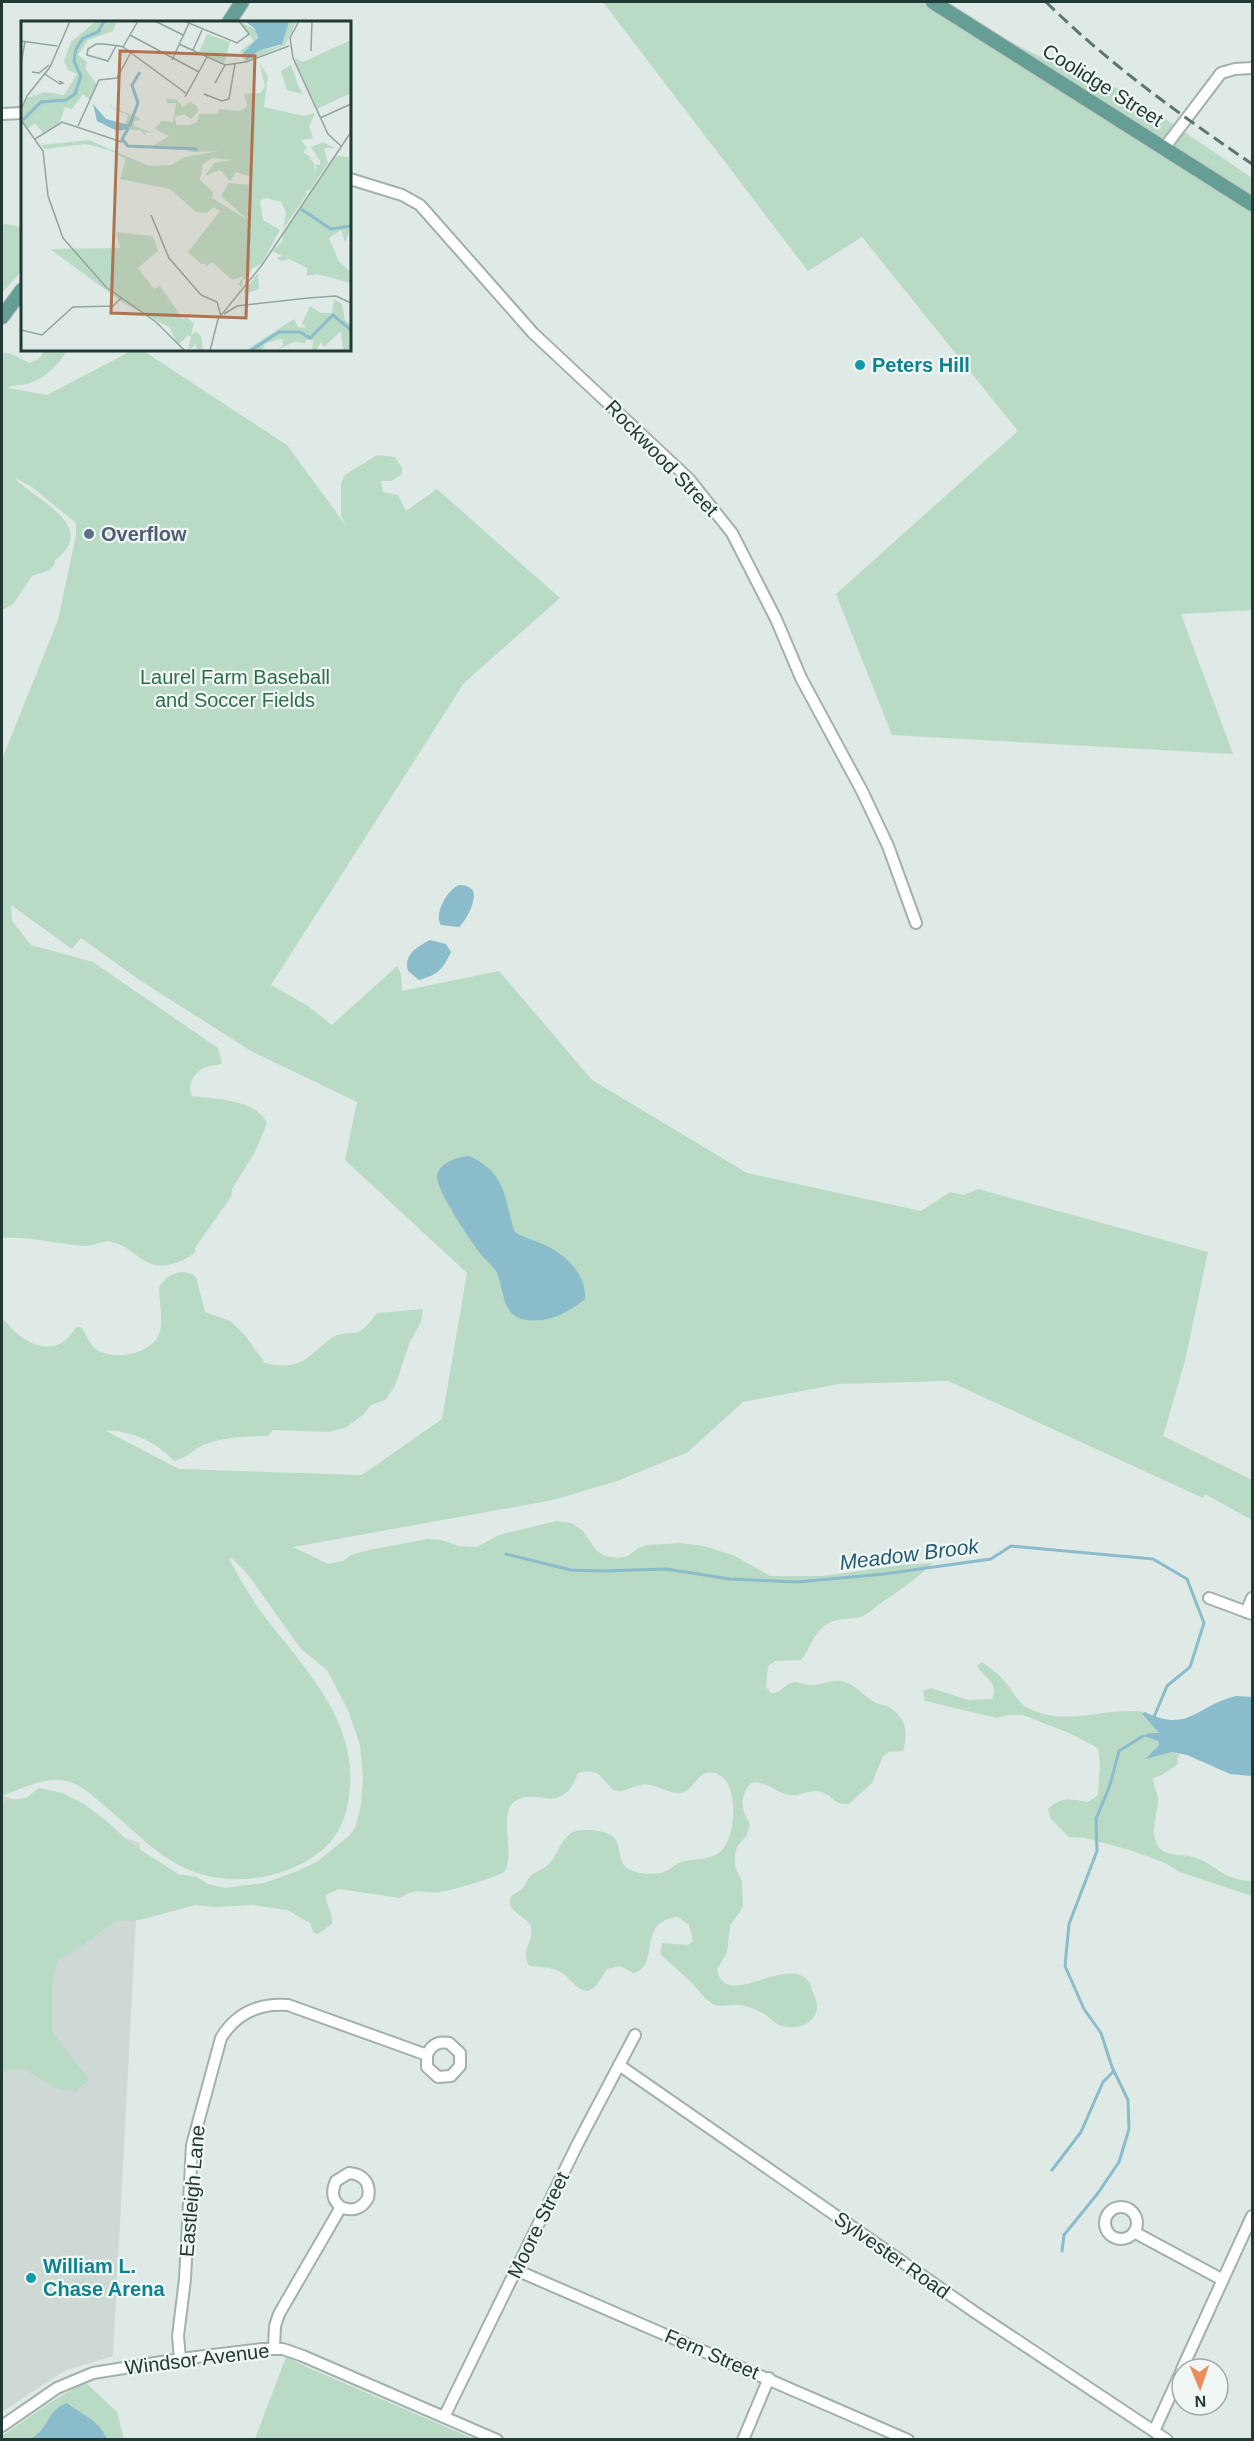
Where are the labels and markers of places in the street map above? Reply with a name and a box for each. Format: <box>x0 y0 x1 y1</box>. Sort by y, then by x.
place label: Peters Hill <box>872 354 970 376</box>
marker: Peters Hill <box>853 358 867 372</box>
place label: Overflow <box>101 523 187 545</box>
marker: Overflow <box>82 527 96 541</box>
place label: William L. Chase Arena <box>43 2255 165 2300</box>
marker: William L. Chase Arena <box>24 2271 38 2285</box>

